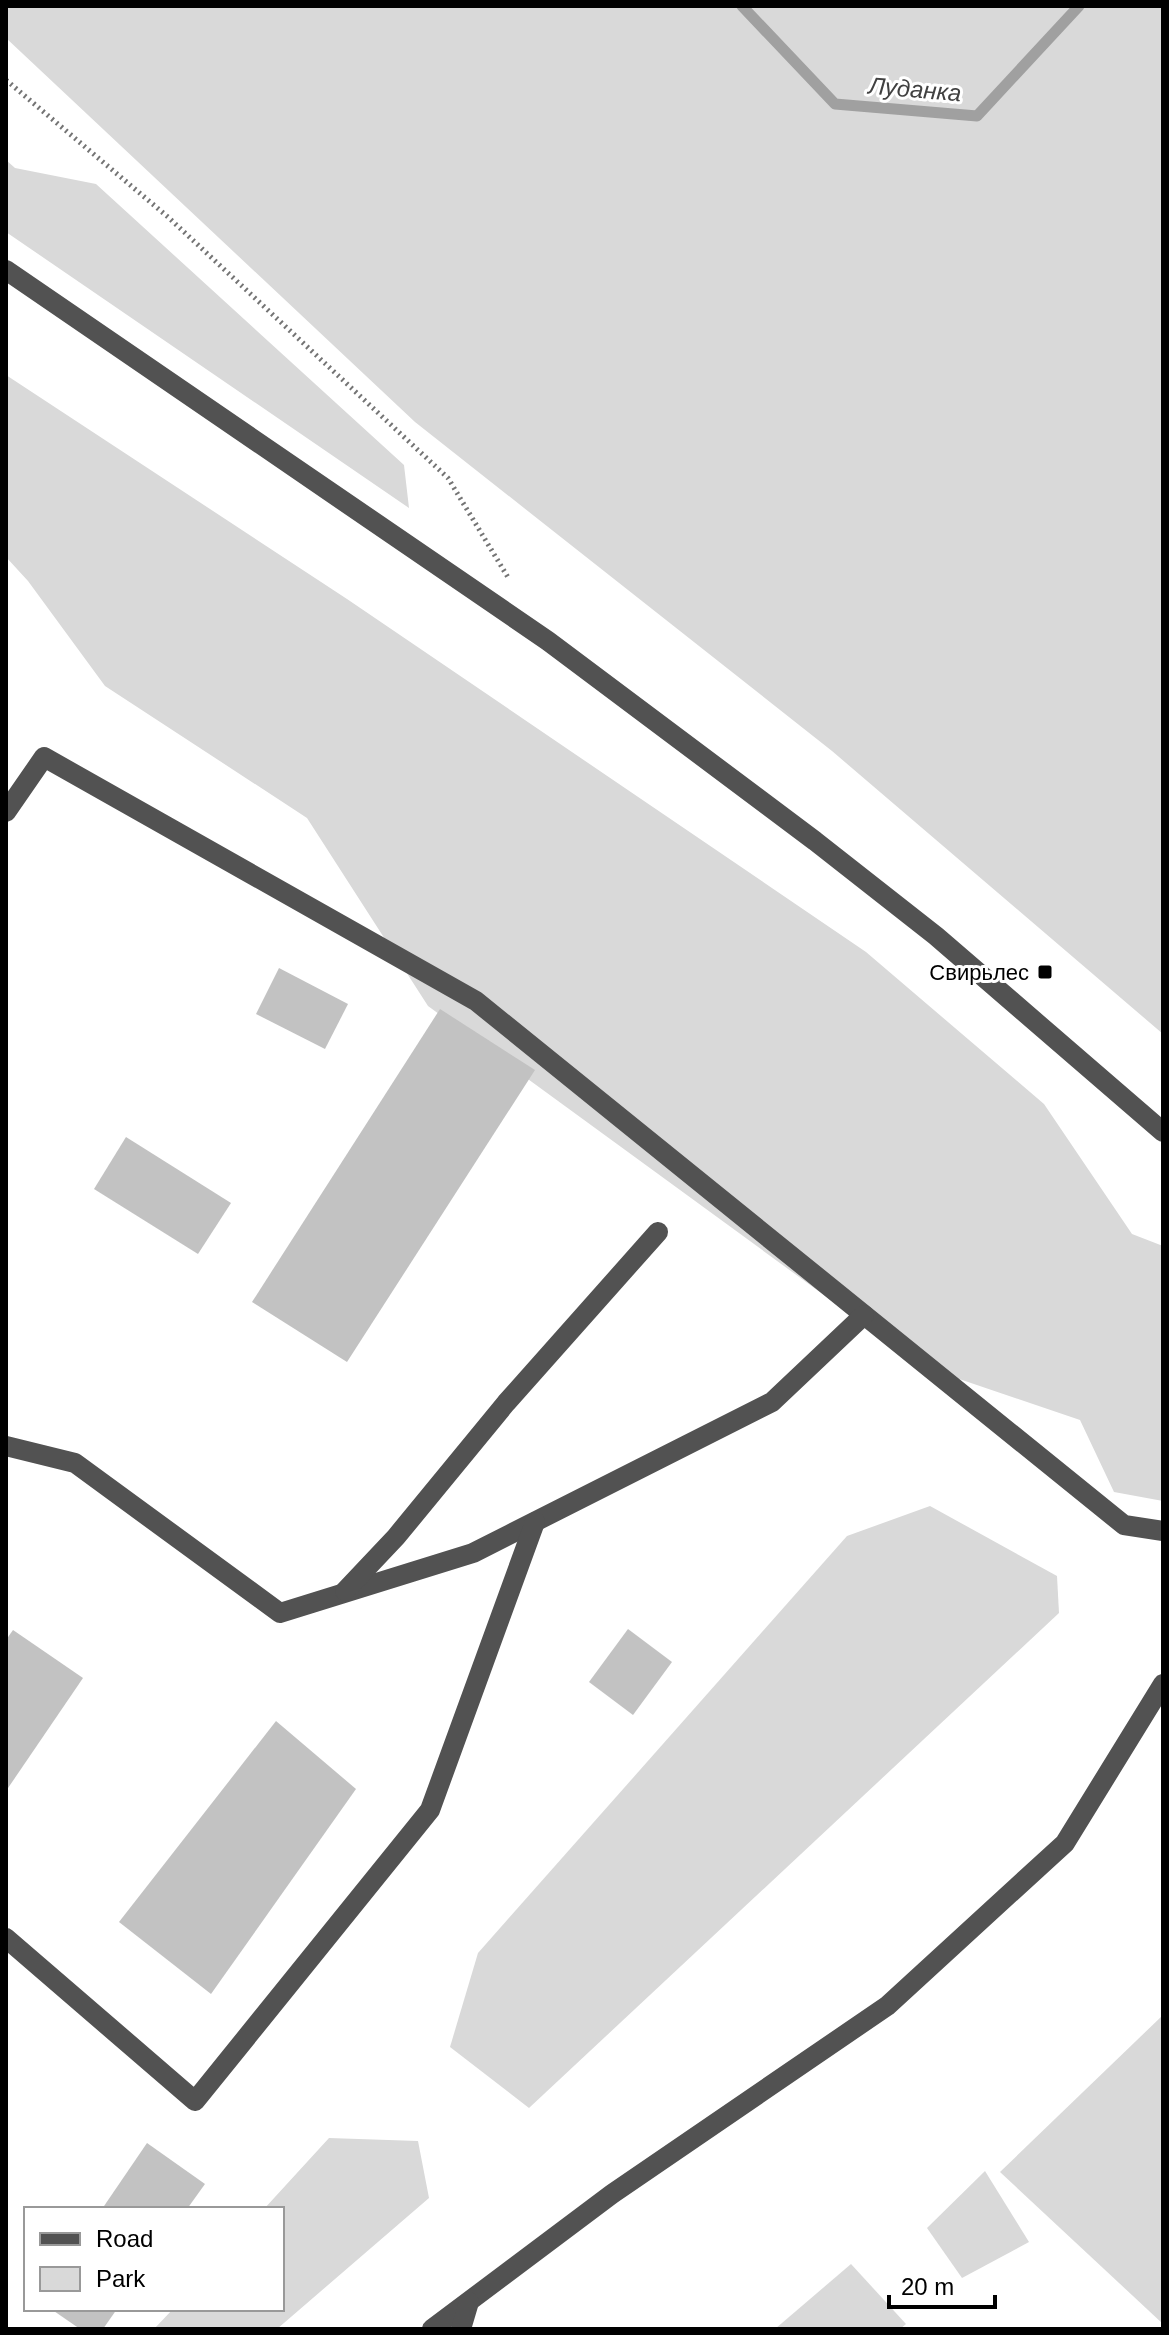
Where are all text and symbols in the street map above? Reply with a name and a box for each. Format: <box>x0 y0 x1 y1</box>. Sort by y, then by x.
water label: Луданка <box>866 71 962 106</box>
place label: Свирьлес <box>929 960 1029 985</box>
marker: Свирьлес <box>1036 963 1054 981</box>
legend <box>24 2207 284 2311</box>
text: Road <box>96 2225 153 2252</box>
scale bar <box>889 2259 995 2309</box>
text: Park <box>96 2265 146 2292</box>
text: 20 m <box>901 2273 954 2300</box>

